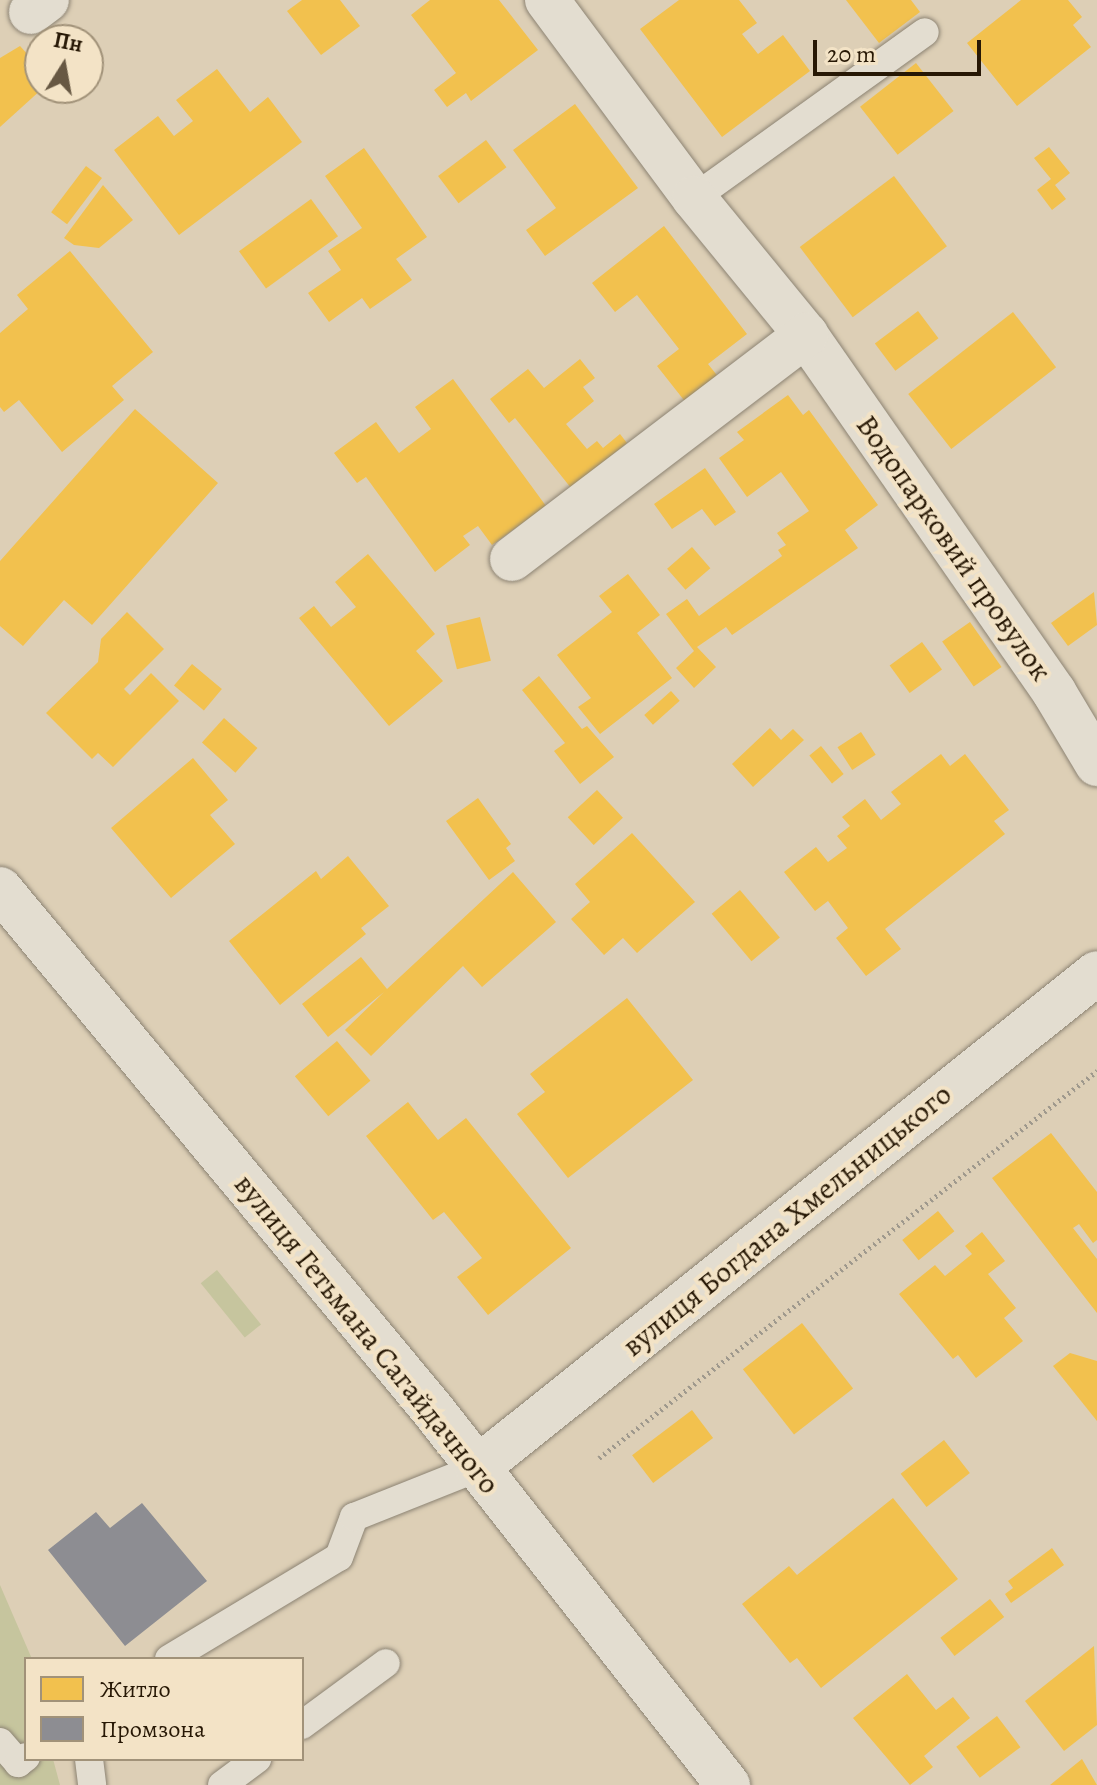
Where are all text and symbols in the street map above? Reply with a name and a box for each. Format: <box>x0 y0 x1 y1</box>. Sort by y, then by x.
north arrow <box>24 24 104 104</box>
scale bar <box>817 24 985 74</box>
text: Пн <box>51 25 85 60</box>
text: 20 m <box>827 38 876 70</box>
street label: Водопарковий провулок <box>849 408 1059 688</box>
street label: вулиця Богдана Хмельницького <box>615 1076 959 1364</box>
street label: вулиця Гетьмана Сагайдачного <box>227 1167 507 1501</box>
legend <box>24 1657 304 1761</box>
text: Житло <box>100 1673 171 1705</box>
text: Промзона <box>100 1713 205 1745</box>

